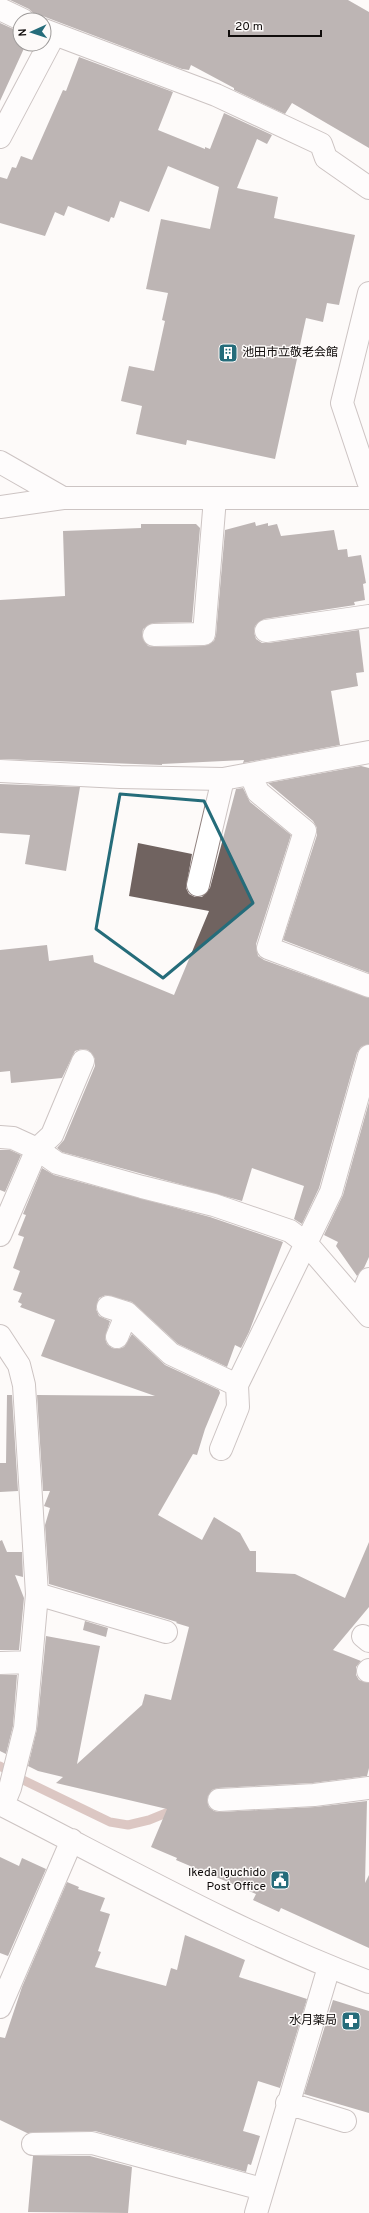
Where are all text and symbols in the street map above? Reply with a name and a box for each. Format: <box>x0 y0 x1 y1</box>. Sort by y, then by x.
north arrow <box>12 12 52 52</box>
scale bar <box>229 12 321 38</box>
text: 20 m <box>235 19 263 35</box>
text: N <box>16 28 30 37</box>
building icon: 池田市立敬老会館 <box>217 342 239 364</box>
place label: 池田市立敬老会館 <box>242 345 338 361</box>
place label: Ikeda Iguchido Post Office <box>188 1865 266 1895</box>
public building icon: Ikeda Iguchido Post Office <box>269 1869 291 1891</box>
pharmacy icon: 水月薬局 <box>340 2010 362 2032</box>
place label: 水月薬局 <box>289 2013 337 2029</box>

